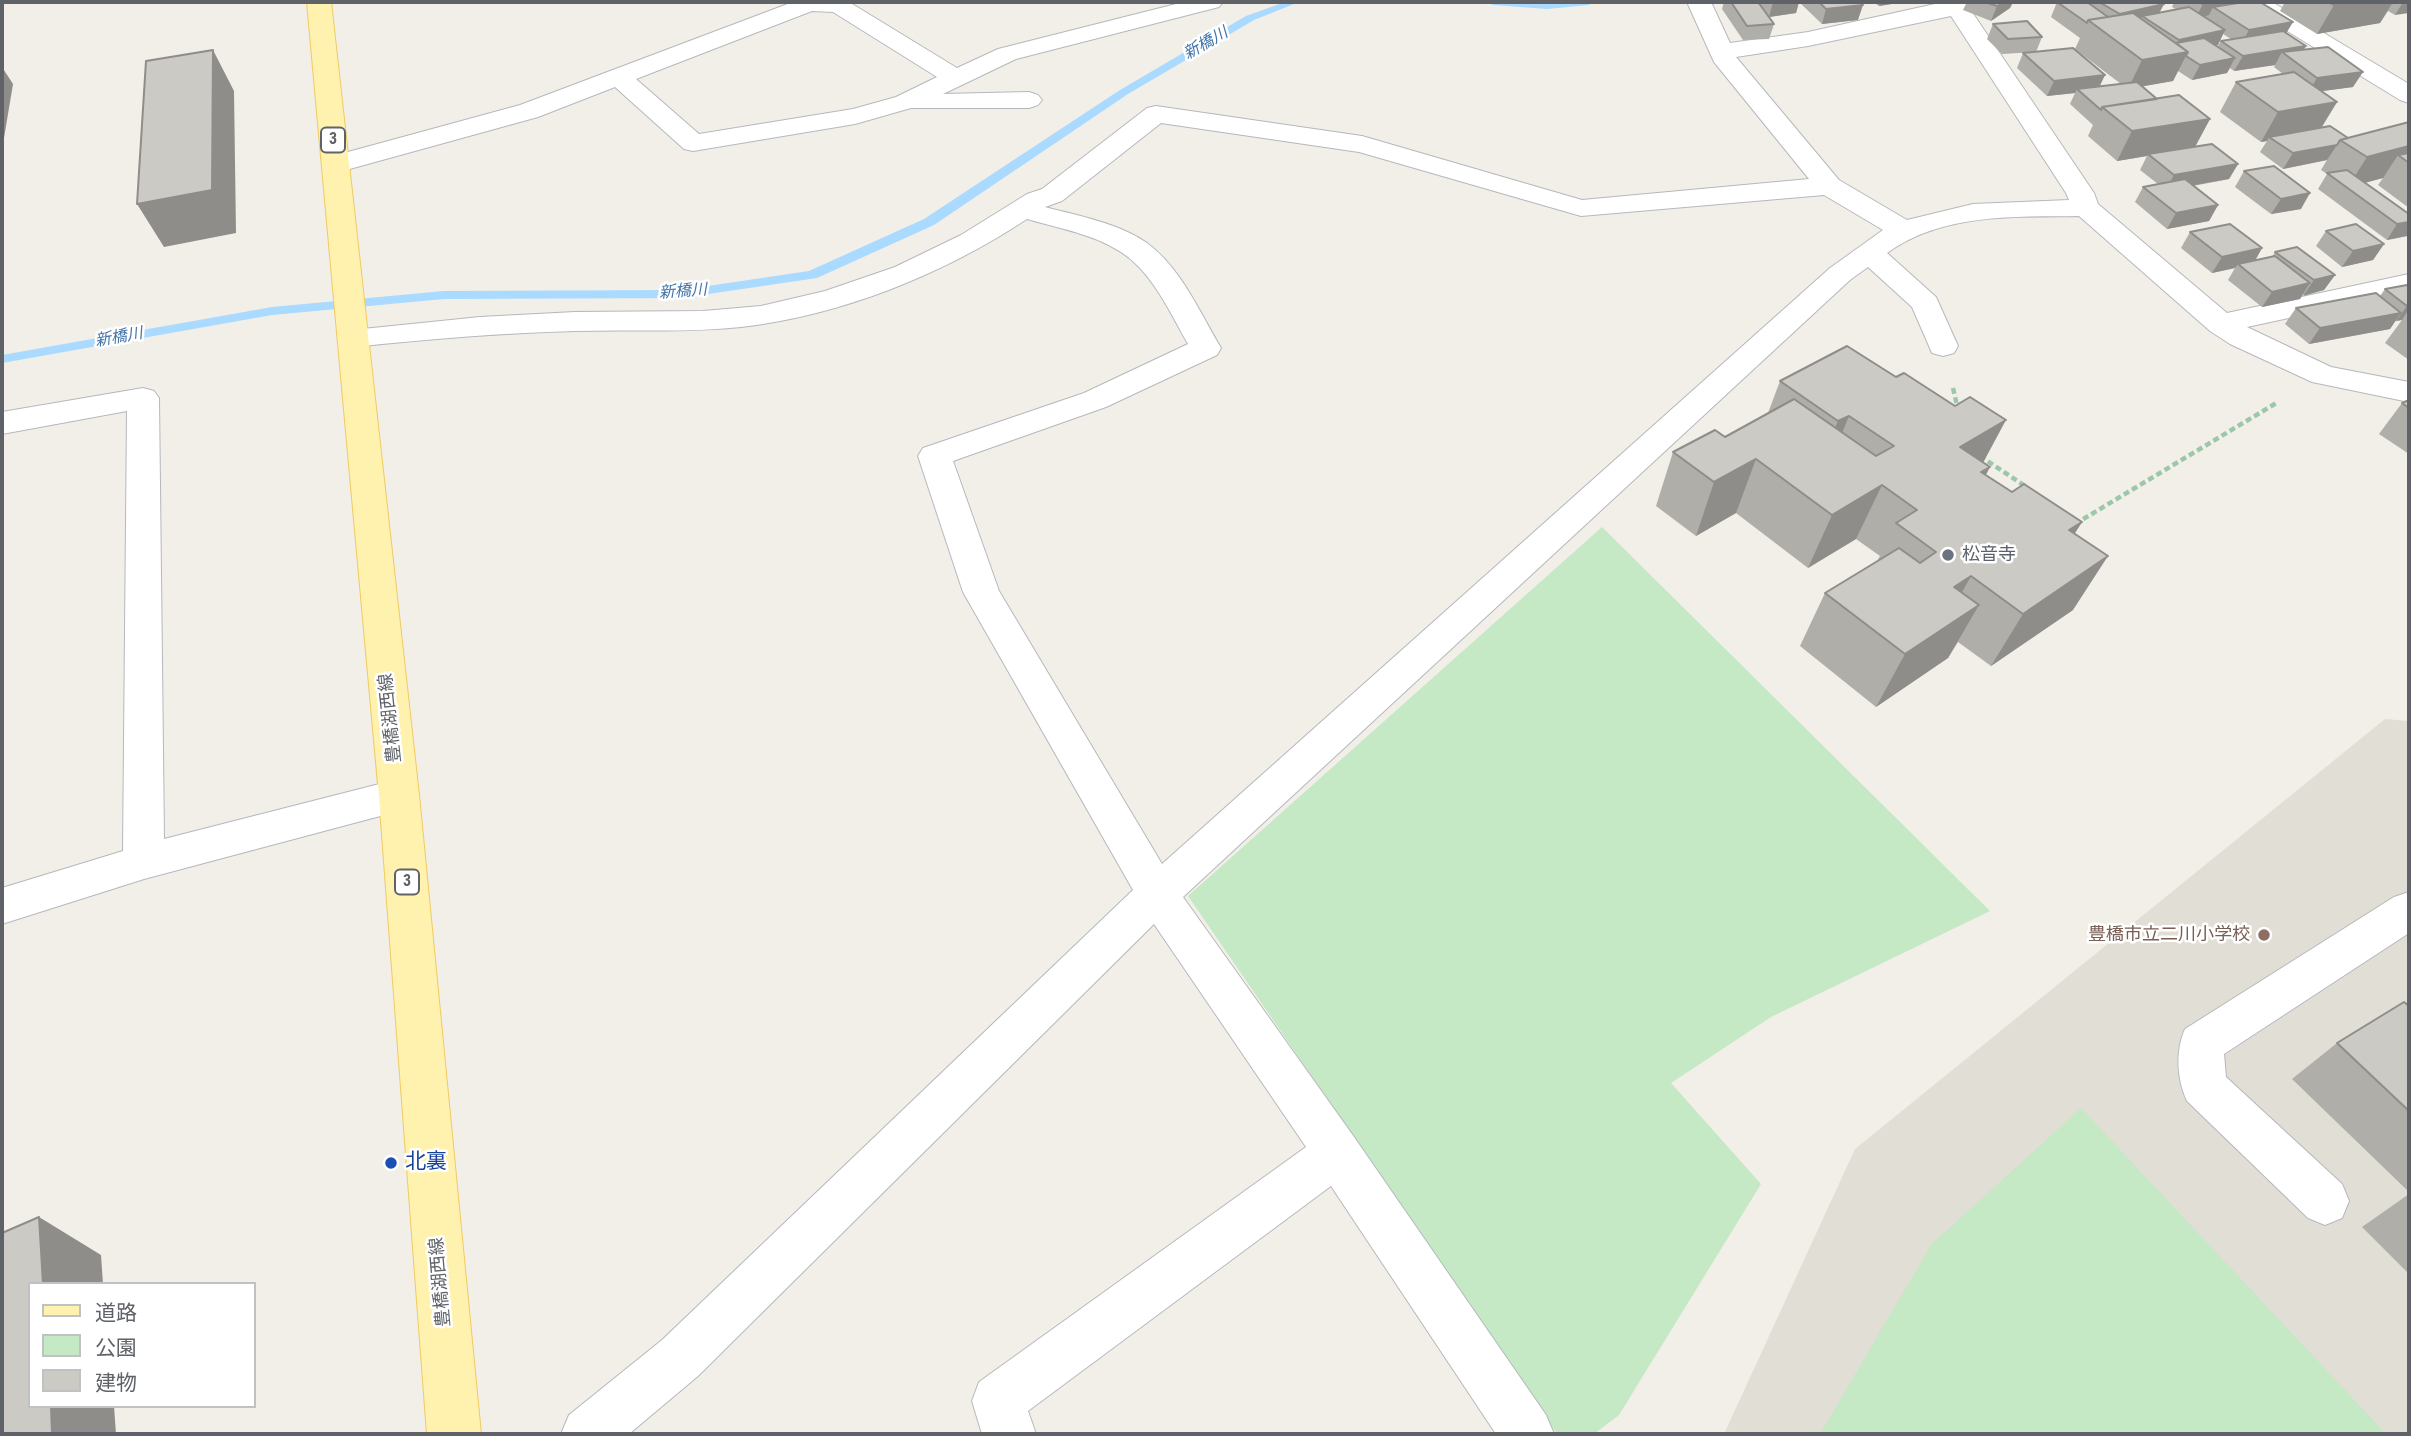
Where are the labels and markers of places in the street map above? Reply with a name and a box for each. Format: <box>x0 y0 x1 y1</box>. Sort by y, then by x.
place label: 松音寺 <box>1962 544 2016 566</box>
marker: 松音寺 <box>1940 547 1956 563</box>
place label: 豊橋市立二川小学校 <box>2088 924 2250 946</box>
marker: 豊橋市立二川小学校 <box>2256 927 2272 943</box>
place label: 北裏 <box>405 1150 447 1176</box>
marker: 北裏 <box>383 1155 399 1171</box>

